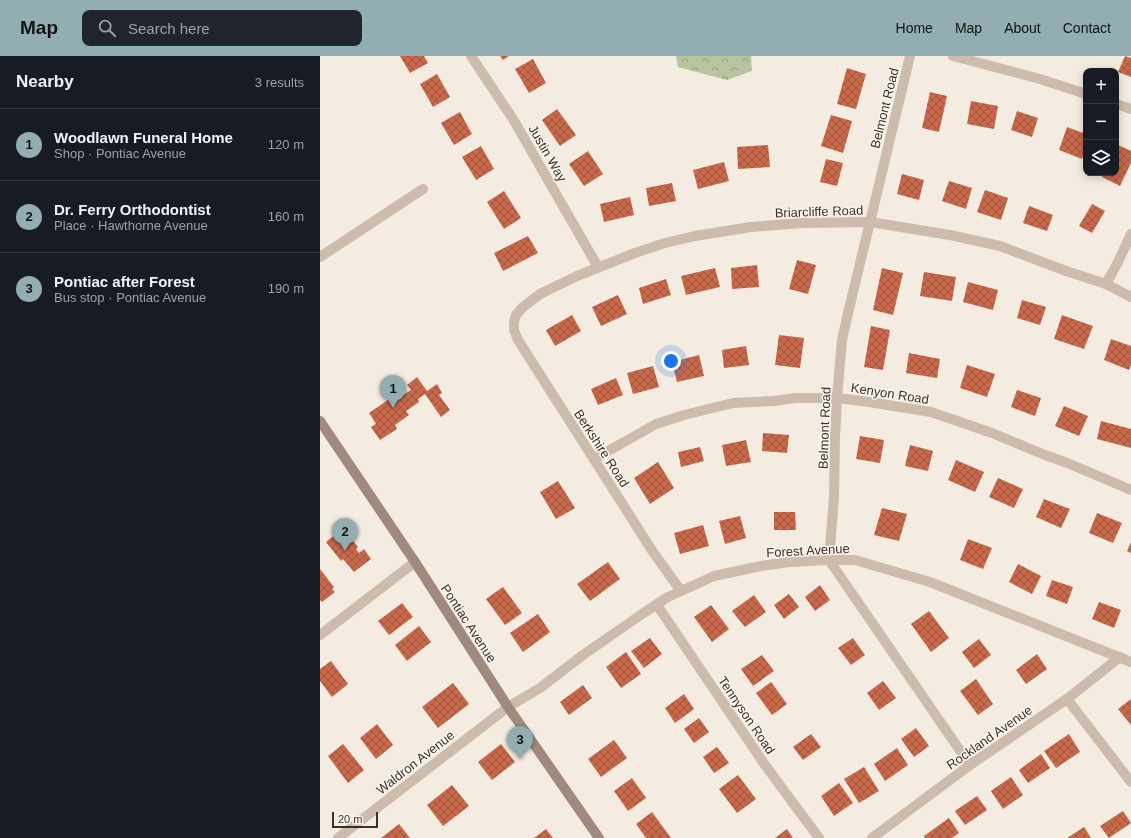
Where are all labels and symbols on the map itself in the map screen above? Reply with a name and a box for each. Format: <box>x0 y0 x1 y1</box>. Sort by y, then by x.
street label: Belmont Road <box>867 66 902 150</box>
street label: Justin Way <box>525 122 570 185</box>
street label: Briarcliffe Road <box>774 202 864 221</box>
your location <box>661 351 681 371</box>
pin: 1 <box>380 375 406 408</box>
street label: Kenyon Road <box>850 380 930 407</box>
street label: Belmont Road <box>816 387 833 469</box>
street label: Berkshire Road <box>571 407 632 490</box>
pin: 2 <box>332 518 358 551</box>
street label: Forest Avenue <box>766 541 850 560</box>
street label: Pontiac Avenue <box>438 581 499 665</box>
street label: Tennyson Road <box>715 674 778 757</box>
street label: Rockland Avenue <box>944 702 1035 773</box>
pin: 3 <box>507 726 533 759</box>
street label: Waldron Avenue <box>373 727 457 797</box>
scale bar <box>332 810 378 829</box>

